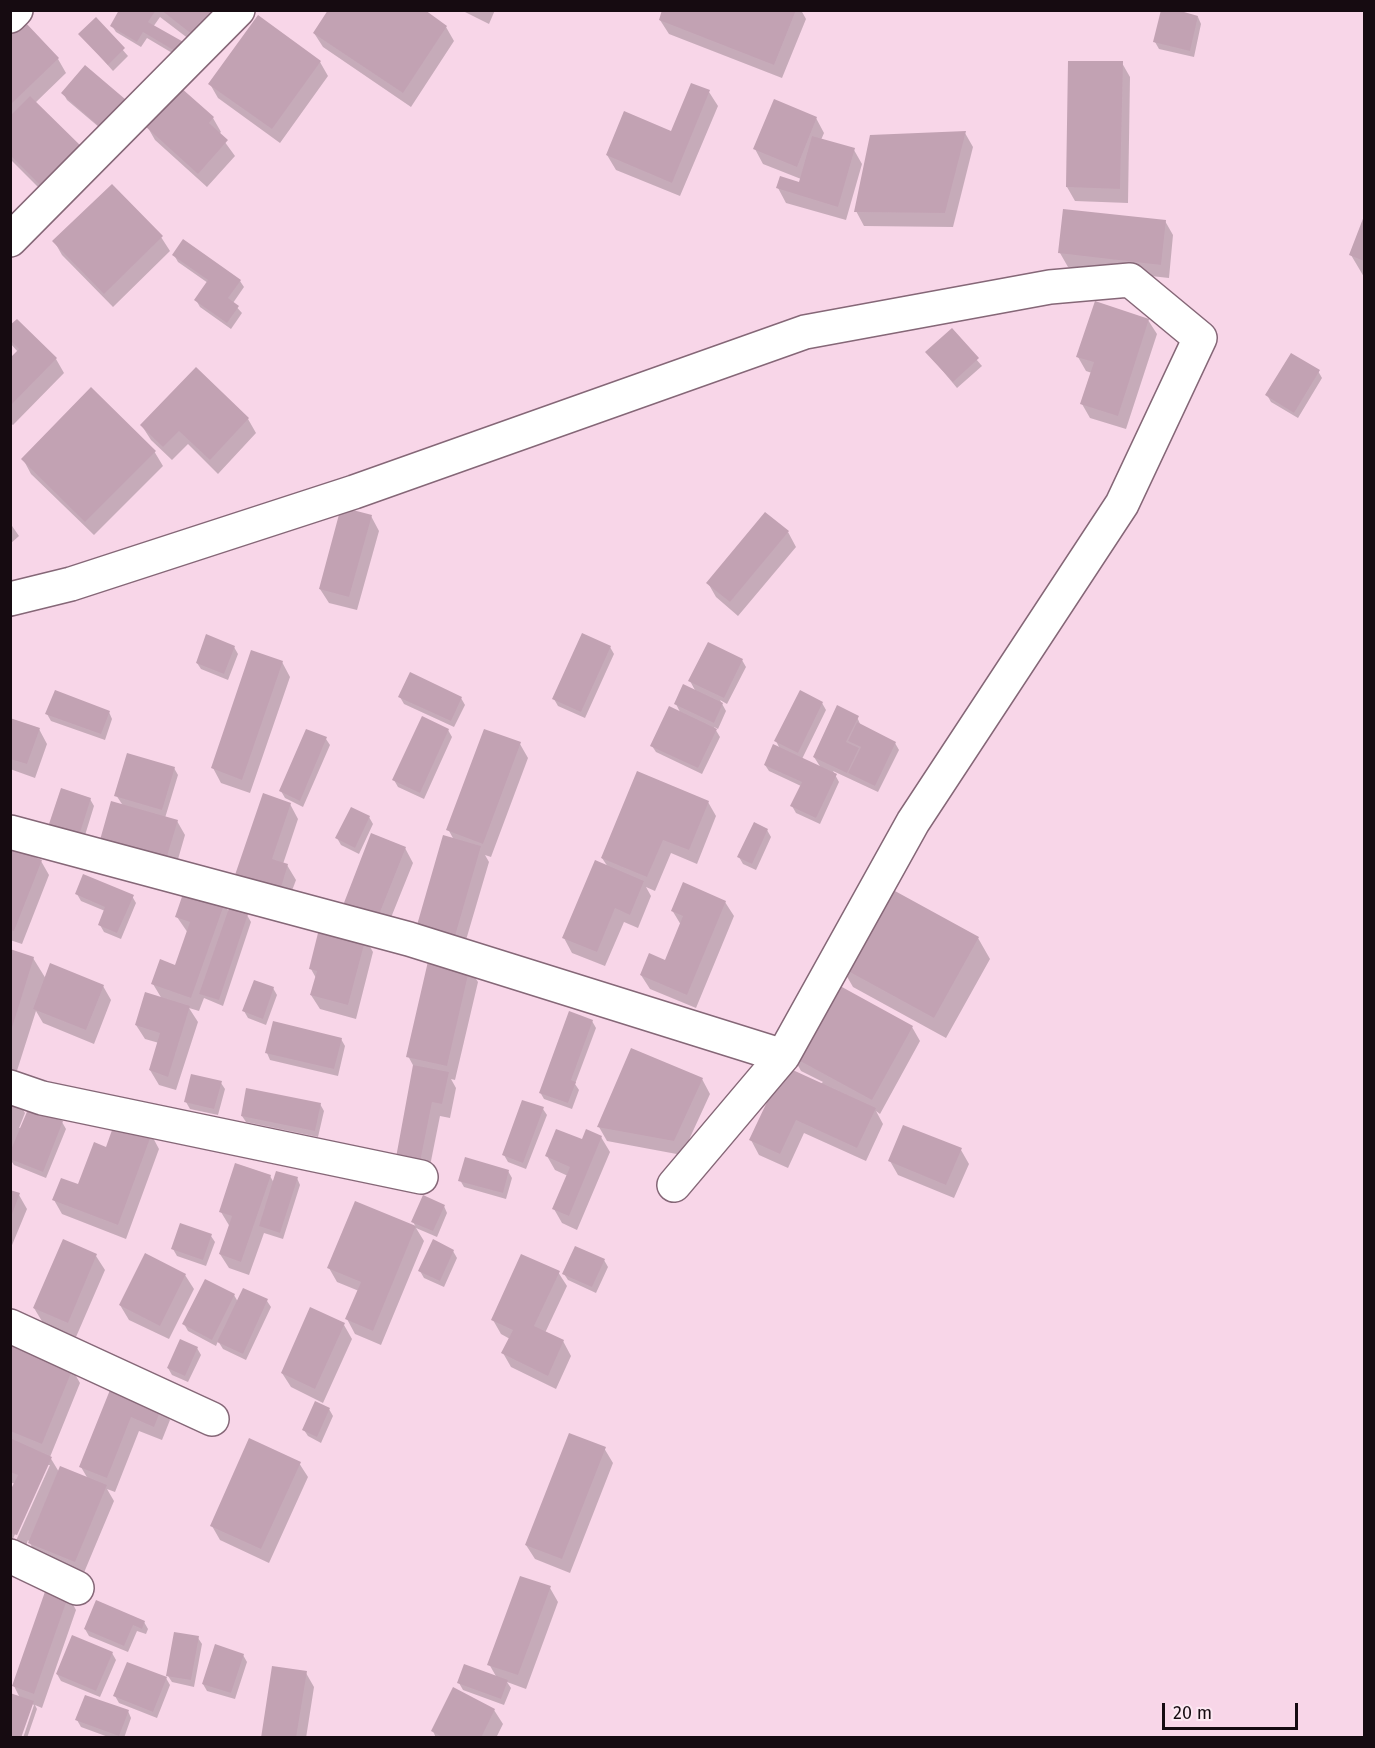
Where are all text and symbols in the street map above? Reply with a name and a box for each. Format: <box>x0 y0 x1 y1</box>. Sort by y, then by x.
scale bar <box>1165 1691 1302 1729</box>
text: 20 m <box>1173 1702 1212 1724</box>

